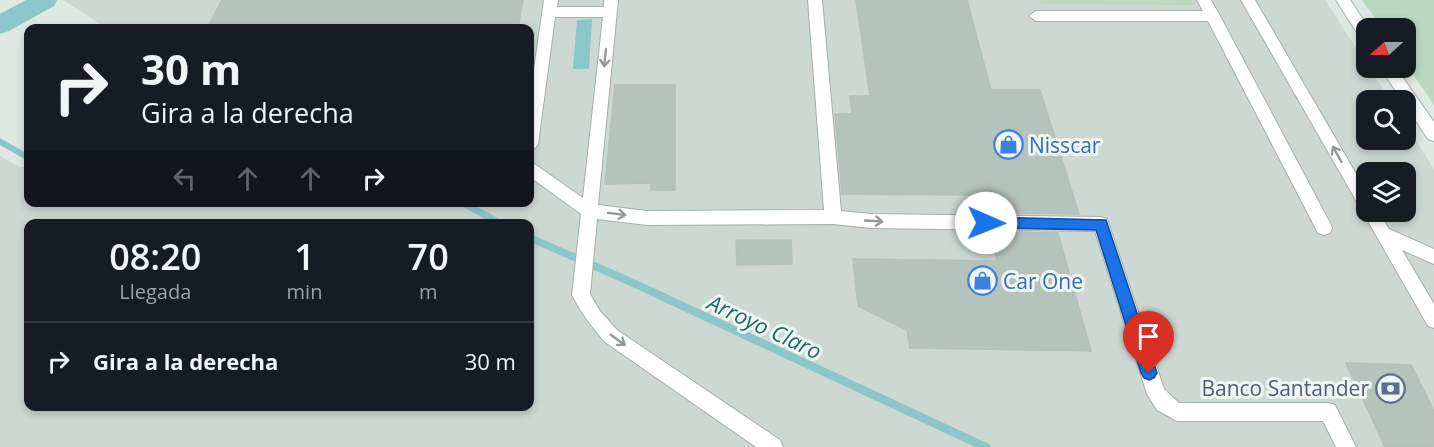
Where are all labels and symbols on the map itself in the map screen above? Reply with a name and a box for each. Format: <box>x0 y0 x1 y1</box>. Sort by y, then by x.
north arrow <box>1356 18 1416 78</box>
one-way arrow <box>599 48 610 68</box>
shop icon: Nisscar <box>992 129 1024 161</box>
place label: Nisscar <box>1029 131 1101 159</box>
one-way arrow <box>1331 146 1343 163</box>
position arrow <box>954 191 1018 255</box>
one-way arrow <box>606 209 626 220</box>
one-way arrow <box>864 215 884 226</box>
shop icon: Car One <box>966 265 998 297</box>
place label: Car One <box>1003 267 1083 295</box>
water label: Arroyo Claro <box>701 286 827 365</box>
pin <box>1123 311 1174 373</box>
one-way arrow <box>609 334 625 346</box>
bank icon: Banco Santander <box>1374 372 1406 404</box>
place label: Banco Santander <box>1201 374 1369 402</box>

